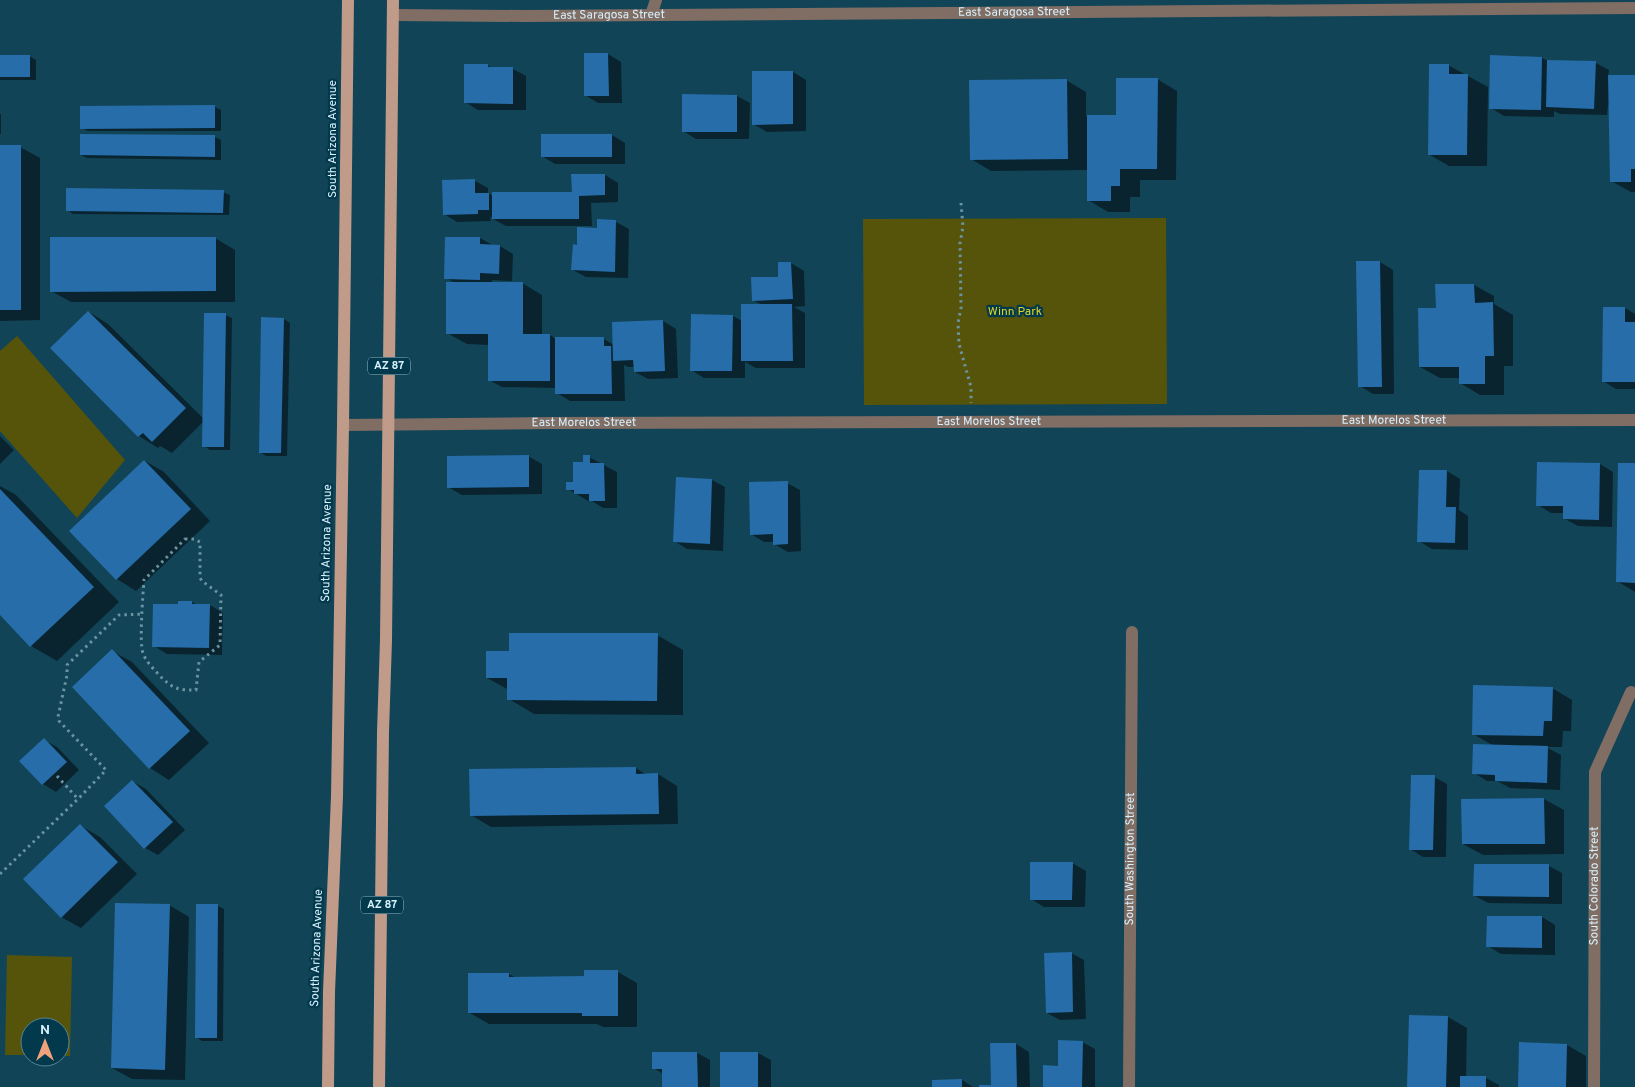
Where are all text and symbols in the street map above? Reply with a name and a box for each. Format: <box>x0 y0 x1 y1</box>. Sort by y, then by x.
street label: East Saragosa Street <box>958 4 1070 21</box>
street label: East Saragosa Street <box>553 7 665 24</box>
street label: South Arizona Avenue <box>325 80 341 198</box>
park label: Winn Park <box>988 304 1042 320</box>
road number: AZ 87 <box>368 358 410 374</box>
street label: East Morelos Street <box>1342 413 1446 429</box>
street label: East Morelos Street <box>937 414 1041 430</box>
street label: East Morelos Street <box>532 415 636 431</box>
street label: South Arizona Avenue <box>318 484 336 602</box>
street label: South Washington Street <box>1122 792 1139 926</box>
street label: South Colorado Street <box>1586 826 1603 946</box>
street label: South Arizona Avenue <box>307 889 327 1007</box>
road number: AZ 87 <box>361 896 403 914</box>
north arrow <box>20 1017 70 1067</box>
text: N <box>40 1022 50 1039</box>

